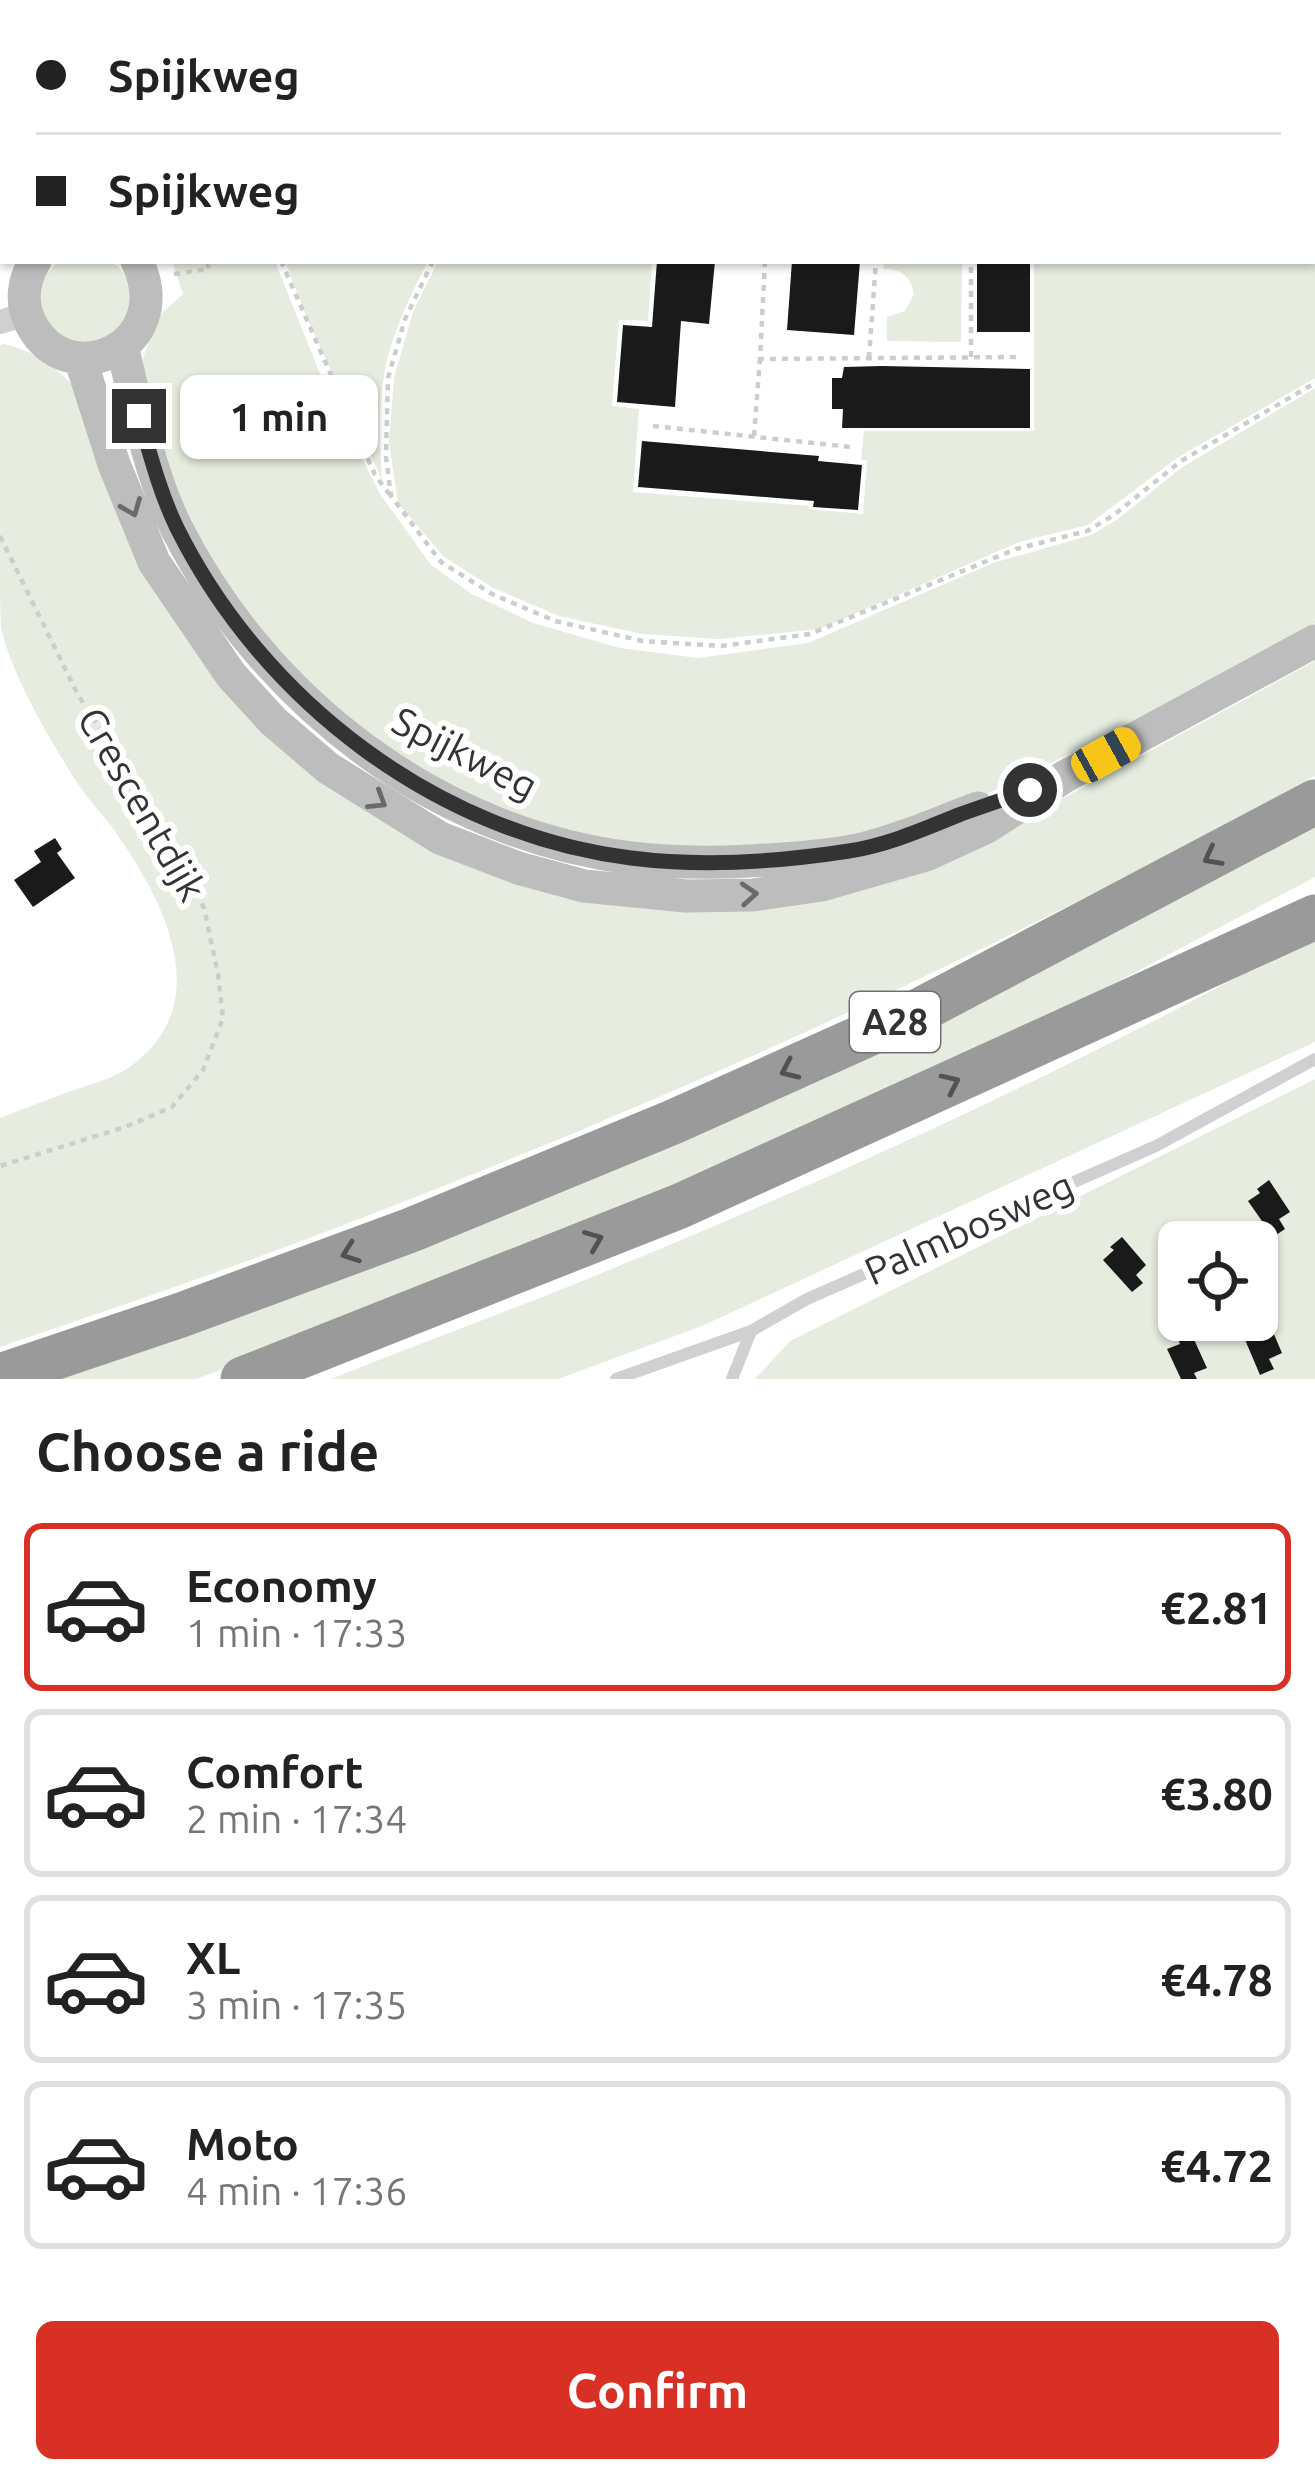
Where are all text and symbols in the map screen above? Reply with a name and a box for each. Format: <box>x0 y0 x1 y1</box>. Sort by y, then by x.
text: Spijkweg <box>108 50 300 101</box>
text: Spijkweg <box>108 165 300 216</box>
callout: 1 min <box>181 374 379 458</box>
route end <box>112 389 166 443</box>
text: 1 min <box>230 395 328 438</box>
one-way arrow <box>117 497 142 518</box>
street label: Spijkweg <box>386 698 545 807</box>
street label: Crescentdijk <box>70 700 215 908</box>
car <box>1066 722 1146 788</box>
route start <box>1003 763 1057 817</box>
one-way arrow <box>365 787 387 809</box>
one-way arrow <box>1203 843 1224 867</box>
one-way arrow <box>740 881 759 907</box>
road number: A28 <box>850 992 940 1052</box>
one-way arrow <box>779 1056 801 1079</box>
one-way arrow <box>939 1074 960 1097</box>
street label: Palmbosweg <box>858 1162 1080 1293</box>
map controls <box>1158 1221 1278 1341</box>
button: locate <box>1158 1221 1278 1341</box>
one-way arrow <box>583 1230 604 1254</box>
one-way arrow <box>341 1238 362 1263</box>
text: Choose a ride <box>36 1421 379 1481</box>
icon: car <box>42 1553 150 1661</box>
text: Economy <box>186 1560 377 1611</box>
text: €2.81 <box>1160 1582 1273 1633</box>
text: 1 min · 17:33 <box>186 1611 407 1654</box>
icon: car <box>42 1739 150 1847</box>
text: Comfort <box>186 1746 363 1797</box>
text: €3.80 <box>1160 1768 1273 1819</box>
text: 2 min · 17:34 <box>186 1797 407 1840</box>
icon: car <box>42 1925 150 2033</box>
text: XL <box>186 1932 240 1983</box>
text: €4.78 <box>1160 1954 1273 2005</box>
text: 3 min · 17:35 <box>186 1983 407 2026</box>
icon: car <box>42 2111 150 2219</box>
text: Moto <box>186 2118 299 2169</box>
text: €4.72 <box>1160 2140 1273 2191</box>
text: 4 min · 17:36 <box>186 2169 407 2212</box>
button: Confirm <box>36 2321 1279 2459</box>

